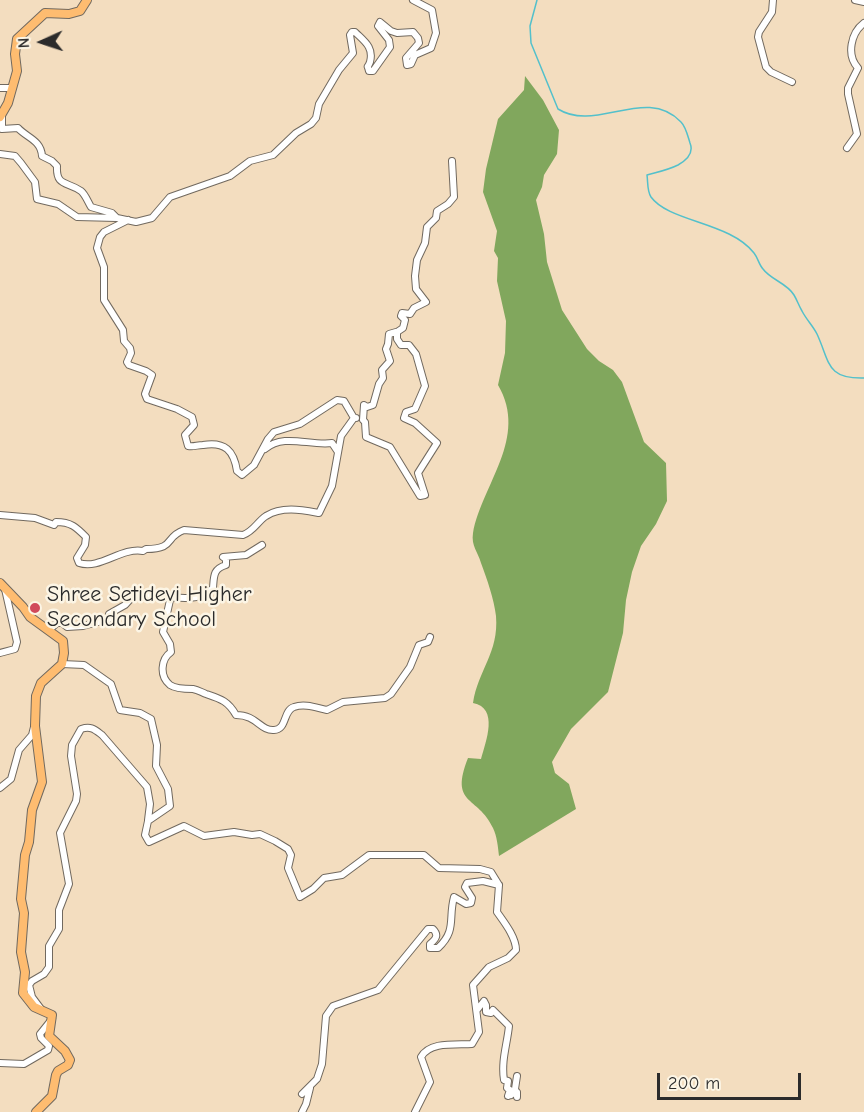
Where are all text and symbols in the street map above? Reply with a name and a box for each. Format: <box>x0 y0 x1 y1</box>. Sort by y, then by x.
north arrow <box>12 12 72 72</box>
text: N <box>15 37 33 49</box>
place label: Shree Setidevi Higher Secondary School <box>47 582 251 634</box>
marker: Shree Setidevi Higher Secondary School <box>28 601 42 615</box>
scale bar <box>660 1061 804 1099</box>
text: 200 m <box>668 1073 720 1094</box>

